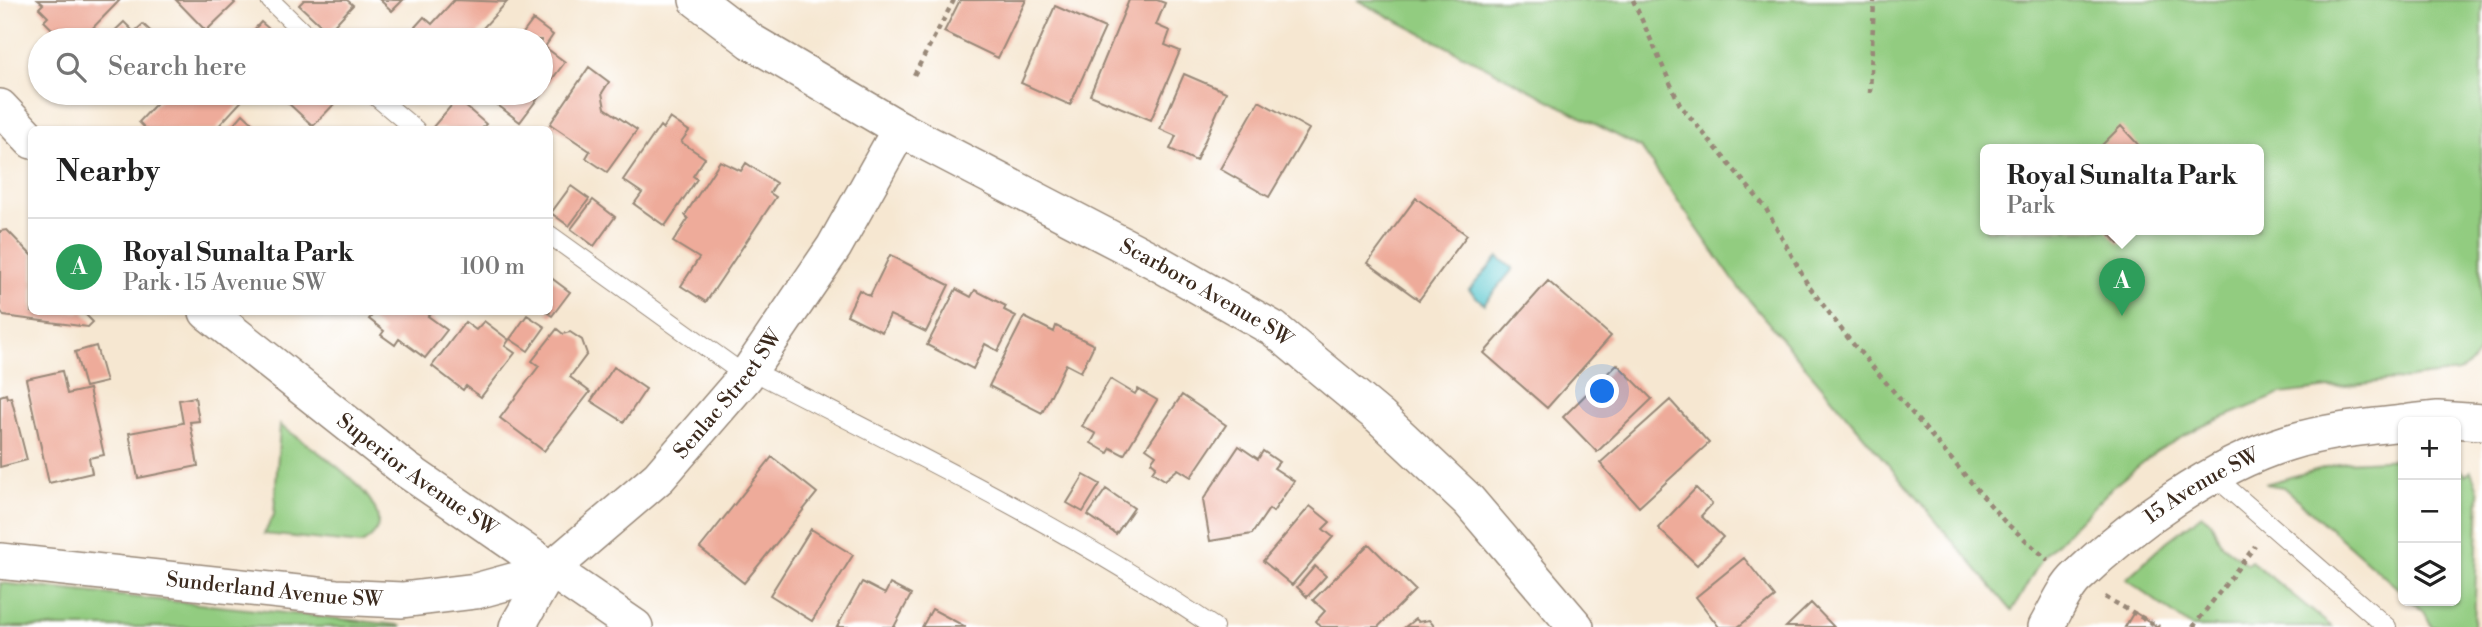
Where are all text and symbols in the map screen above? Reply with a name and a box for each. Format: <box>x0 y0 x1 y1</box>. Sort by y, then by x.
search box <box>28 28 553 105</box>
icon: search <box>52 48 90 86</box>
text: Search here <box>108 51 247 83</box>
popup <box>1980 144 2264 235</box>
text: Nearby <box>56 153 160 191</box>
text: Royal Sunalta Park <box>2007 160 2237 192</box>
text: Park <box>2007 192 2054 220</box>
street label: Scarboro Avenue SW <box>1115 233 1298 353</box>
text: Royal Sunalta Park <box>123 237 354 269</box>
text: A <box>71 253 87 281</box>
text: 100 m <box>460 253 525 281</box>
pin: A <box>2099 258 2145 316</box>
text: Park · 15 Avenue SW <box>123 269 326 297</box>
street label: Senlac Street SW <box>668 324 789 465</box>
your location <box>1585 374 1619 408</box>
street label: Superior Avenue SW <box>331 408 503 543</box>
map controls <box>2398 417 2461 606</box>
button: + <box>2398 417 2461 480</box>
street label: 15 Avenue SW <box>2139 442 2264 530</box>
button: − <box>2398 480 2461 543</box>
button: layers <box>2398 543 2461 606</box>
street label: Sunderland Avenue SW <box>165 567 384 613</box>

